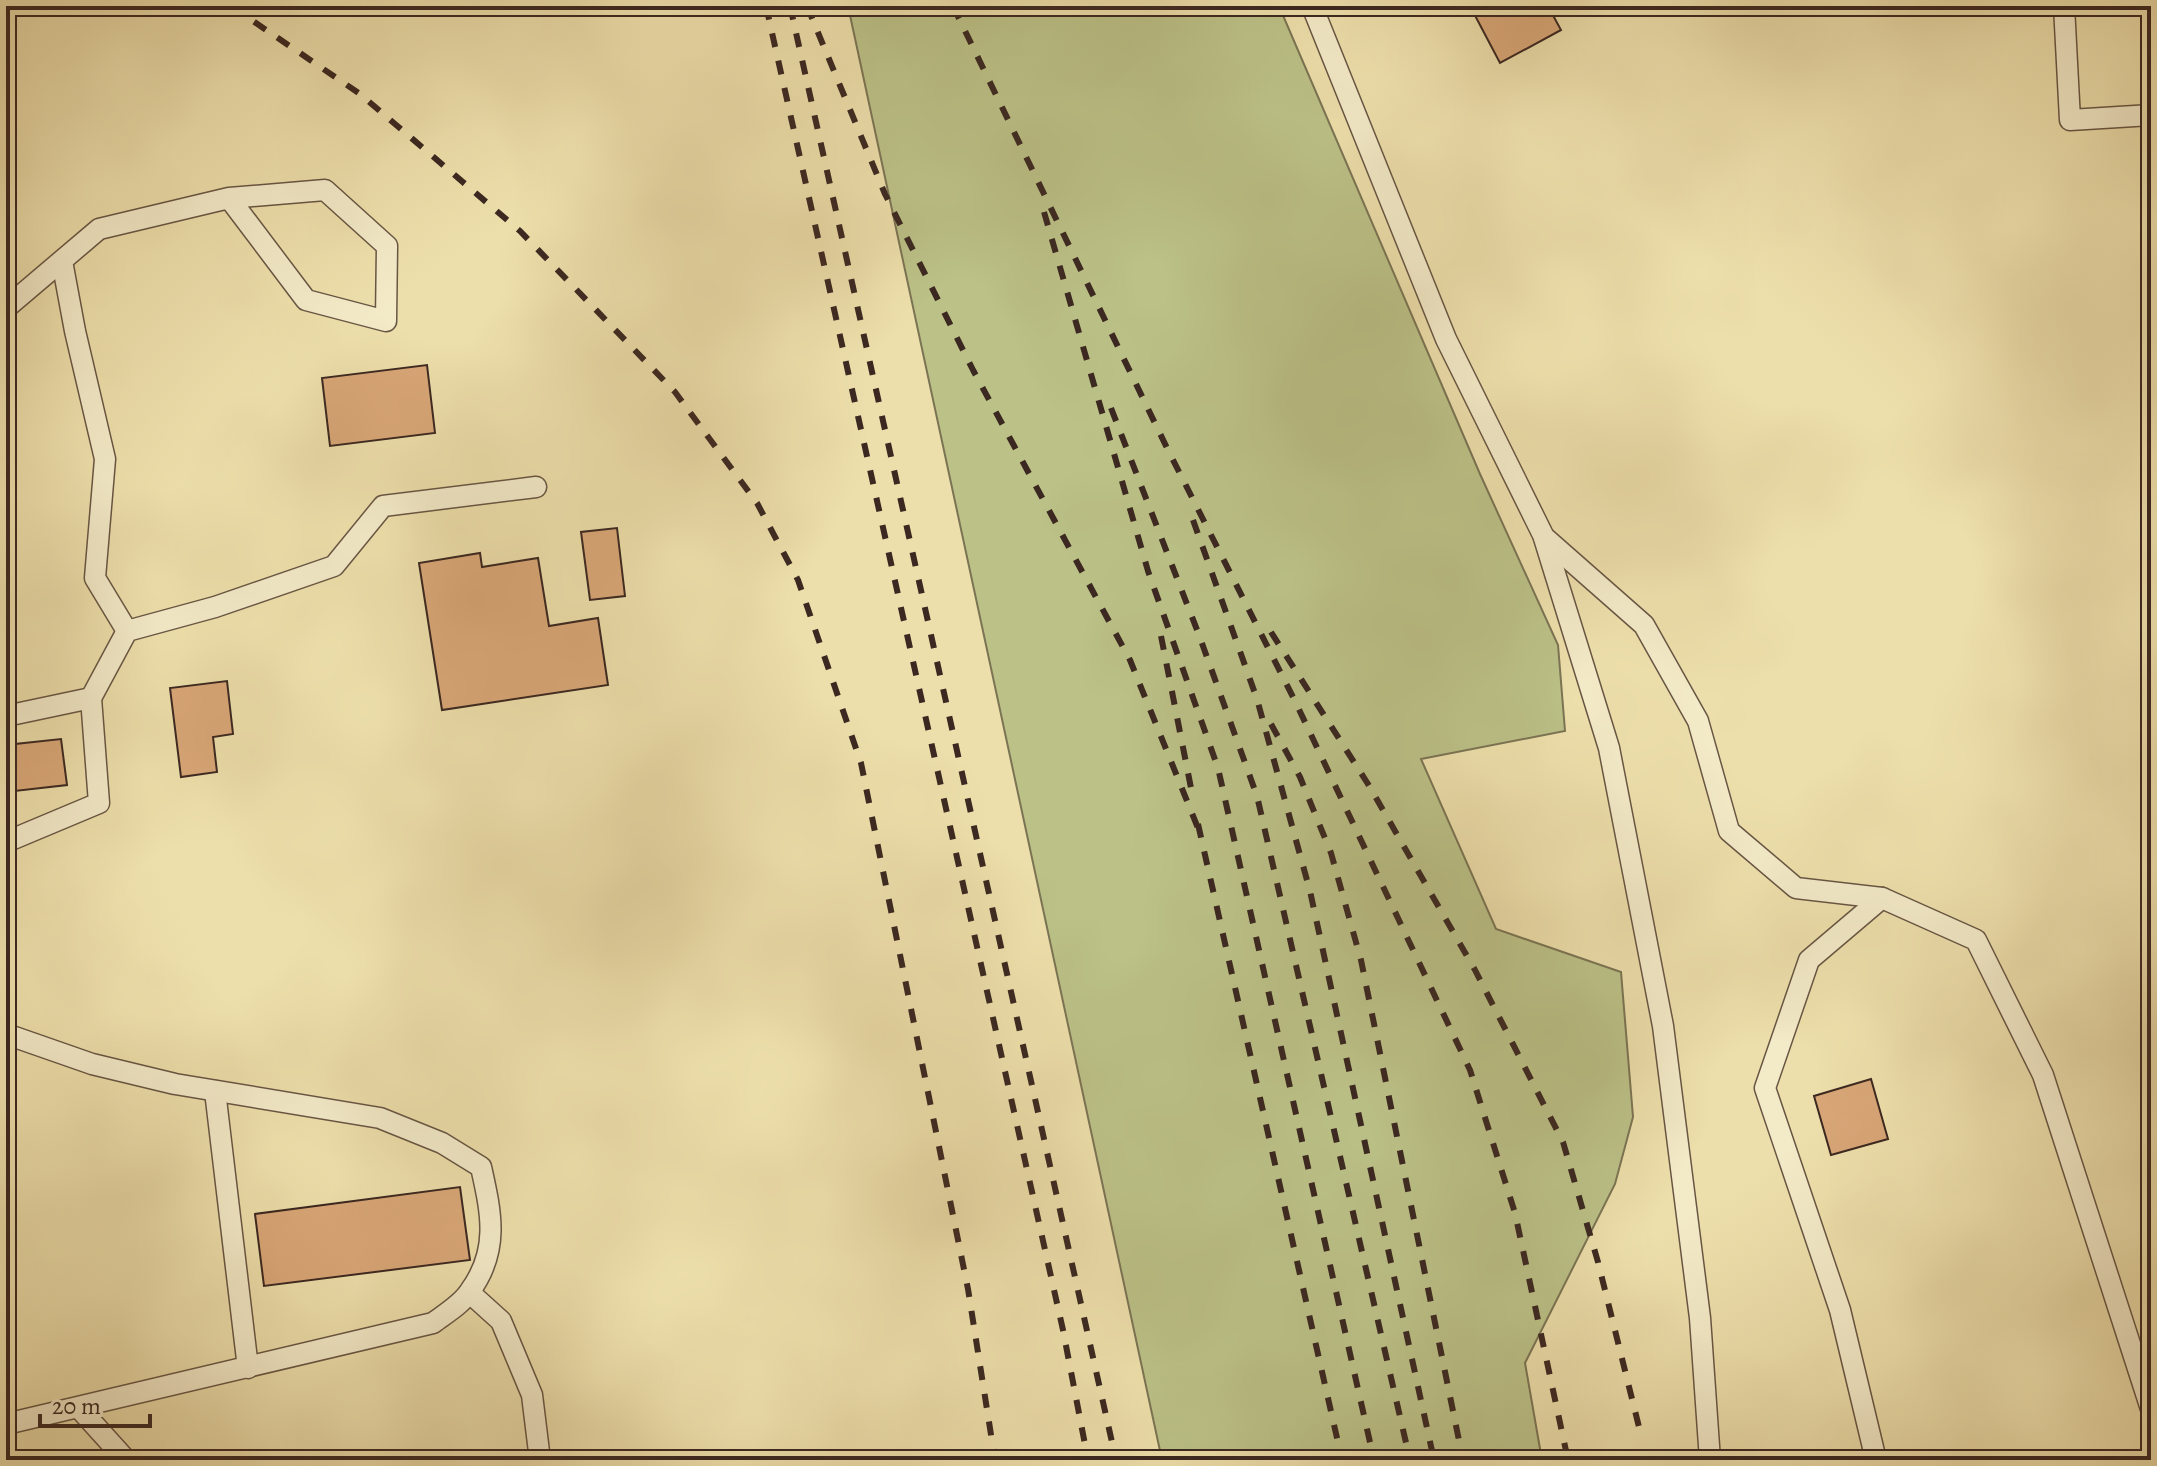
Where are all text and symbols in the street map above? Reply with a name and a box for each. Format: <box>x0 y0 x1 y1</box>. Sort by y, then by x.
scale bar <box>40 1378 150 1428</box>
text: 20 m <box>52 1390 101 1422</box>

